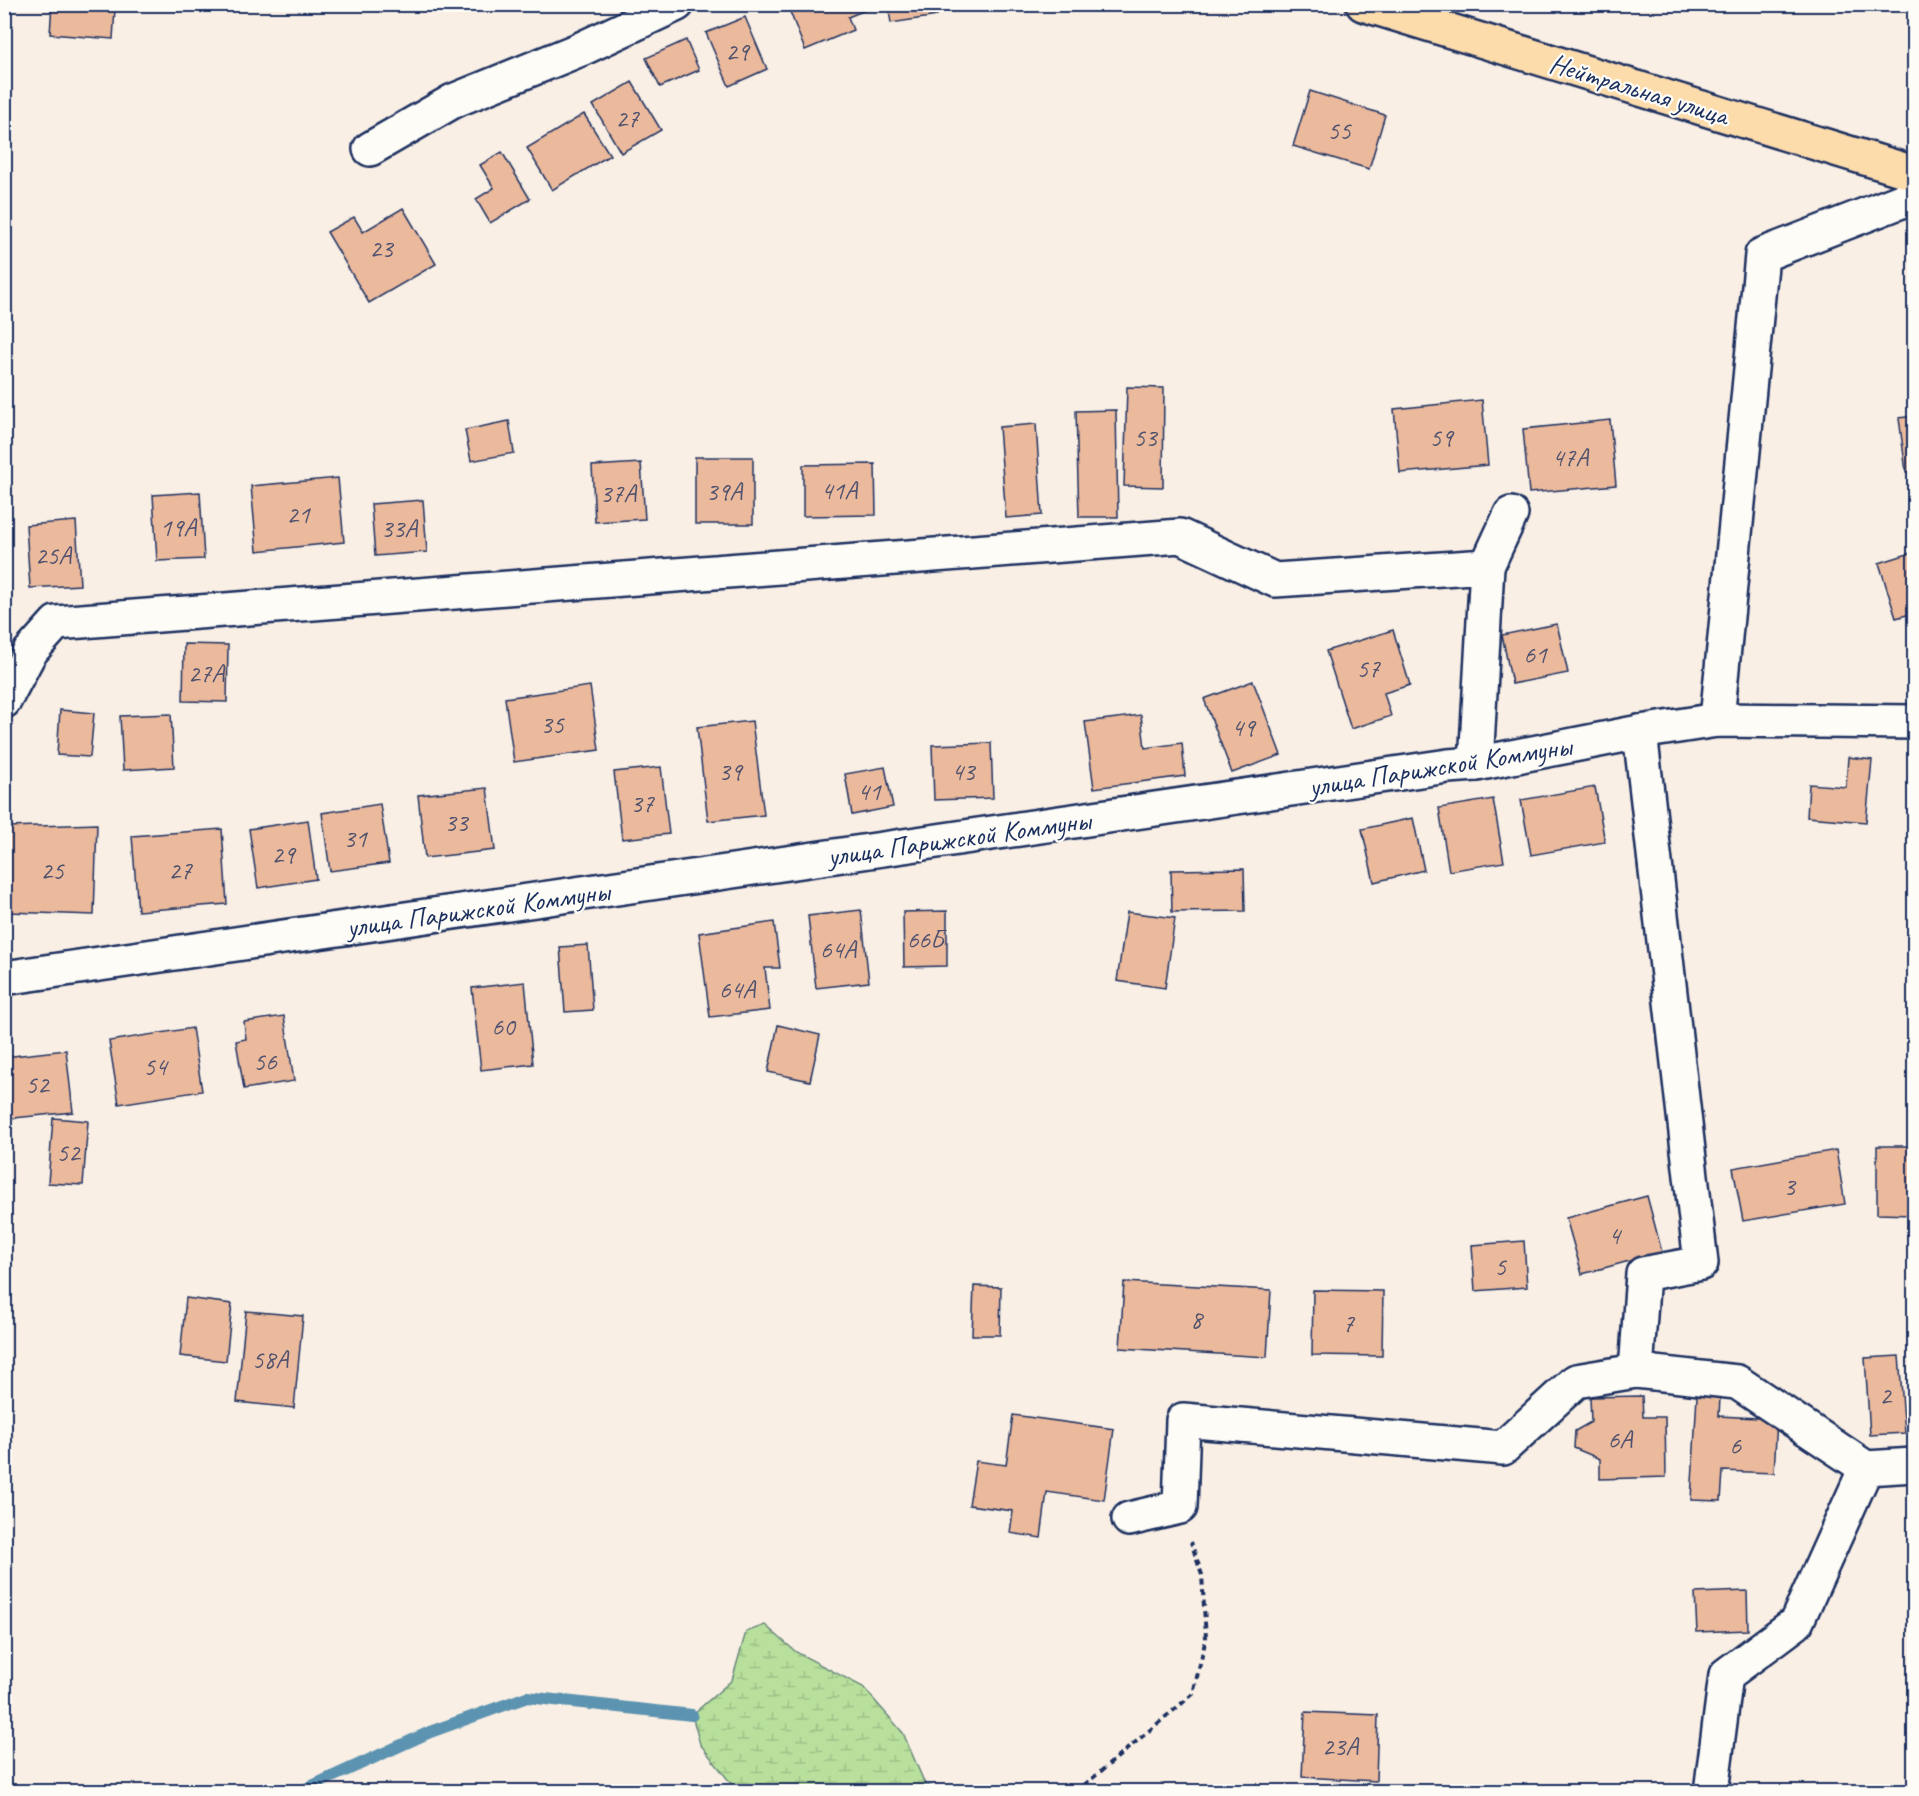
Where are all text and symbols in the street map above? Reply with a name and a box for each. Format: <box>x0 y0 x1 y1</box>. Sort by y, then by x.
house number: 29 <box>725 35 751 68</box>
street label: Нейтральная улица <box>1545 45 1735 134</box>
house number: 27 <box>615 102 640 135</box>
house number: 55 <box>1327 114 1352 147</box>
house number: 23 <box>369 232 395 265</box>
house number: 53 <box>1133 421 1159 454</box>
house number: 59 <box>1429 421 1455 454</box>
house number: 47А <box>1552 441 1590 474</box>
house number: 41А <box>821 474 859 507</box>
house number: 39А <box>706 475 744 508</box>
house number: 37А <box>600 477 638 510</box>
house number: 21 <box>286 498 311 531</box>
house number: 19А <box>160 511 198 544</box>
house number: 33А <box>381 512 419 545</box>
house number: 25А <box>35 539 73 572</box>
house number: 61 <box>1523 638 1548 671</box>
house number: 57 <box>1356 652 1381 685</box>
house number: 27А <box>188 657 226 690</box>
house number: 35 <box>540 708 565 741</box>
house number: 49 <box>1231 711 1257 744</box>
street label: улица Парижской Коммуны <box>1304 728 1576 804</box>
house number: 39 <box>718 755 744 788</box>
house number: 43 <box>951 755 977 788</box>
house number: 41 <box>857 775 882 808</box>
house number: 37 <box>630 787 655 820</box>
street label: улица Парижской Коммуны <box>823 802 1095 874</box>
house number: 33 <box>444 806 470 839</box>
house number: 31 <box>343 822 368 855</box>
house number: 29 <box>271 838 297 871</box>
house number: 25 <box>40 854 65 887</box>
house number: 27 <box>168 854 193 887</box>
street label: улица Парижской Коммуны <box>342 873 614 945</box>
house number: 66Б <box>907 923 947 956</box>
house number: 64А <box>820 933 858 966</box>
house number: 64А <box>719 973 757 1006</box>
house number: 60 <box>491 1010 517 1043</box>
house number: 56 <box>253 1045 278 1078</box>
house number: 54 <box>143 1050 169 1083</box>
house number: 52 <box>25 1068 51 1101</box>
house number: 52 <box>56 1136 82 1169</box>
house number: 3 <box>1783 1170 1797 1203</box>
house number: 4 <box>1608 1219 1622 1252</box>
house number: 5 <box>1494 1250 1507 1283</box>
house number: 8 <box>1190 1303 1204 1336</box>
house number: 7 <box>1342 1307 1355 1340</box>
house number: 58А <box>252 1343 290 1376</box>
house number: 2 <box>1879 1379 1893 1412</box>
house number: 6А <box>1608 1423 1634 1456</box>
house number: 6 <box>1729 1429 1742 1462</box>
house number: 23А <box>1322 1730 1360 1763</box>

